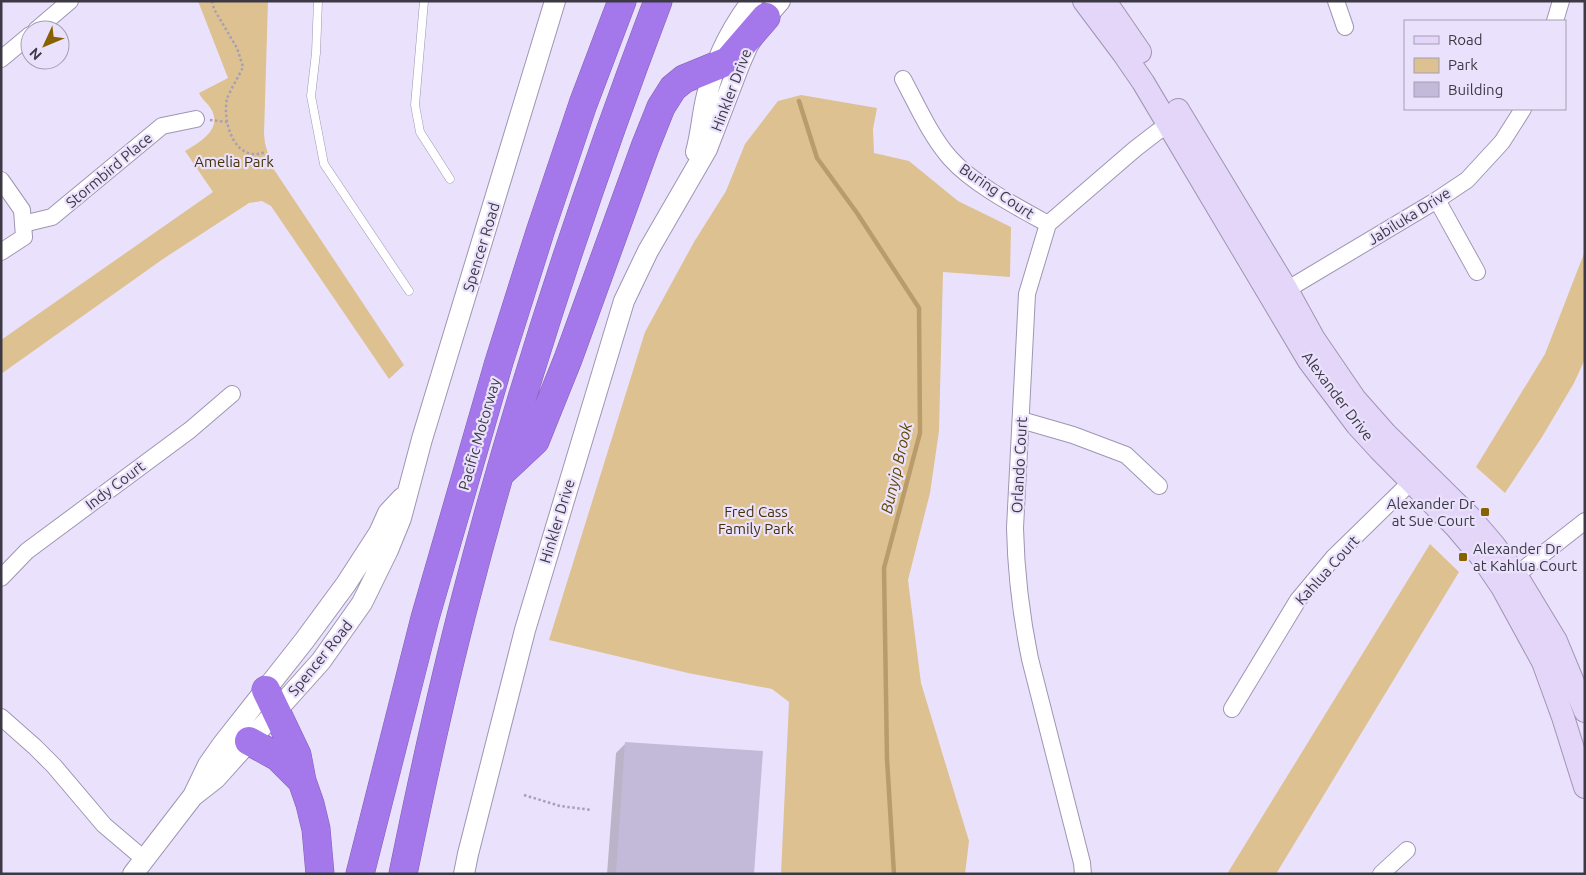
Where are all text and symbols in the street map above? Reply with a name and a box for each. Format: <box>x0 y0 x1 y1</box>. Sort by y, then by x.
north arrow <box>20 20 70 70</box>
legend <box>1404 20 1566 110</box>
text: Road <box>1448 31 1483 48</box>
text: N <box>26 45 45 63</box>
street label: Hinkler Drive <box>707 46 755 134</box>
text: Park <box>1448 56 1478 73</box>
text: Building <box>1448 81 1503 98</box>
street label: Stormbird Place <box>62 129 156 211</box>
park label: Amelia Park <box>194 153 274 170</box>
street label: Buring Court <box>957 160 1038 222</box>
street label: Jabiluka Drive <box>1365 184 1453 248</box>
street label: Spencer Road <box>459 200 503 294</box>
street label: Alexander Drive <box>1299 348 1377 444</box>
street label: Pacific Motorway <box>455 376 503 492</box>
street label: Orlando Court <box>1008 416 1030 514</box>
water label: Bunyip Brook <box>877 420 915 515</box>
street label: Indy Court <box>82 457 148 513</box>
street label: Hinkler Drive <box>536 477 578 565</box>
place label: Alexander Dr at Sue Court <box>1387 495 1475 529</box>
park label: Fred Cass Family Park <box>718 503 794 537</box>
marker: Alexander Dr at Sue Court <box>1479 506 1491 518</box>
street label: Kahlua Court <box>1292 532 1363 608</box>
place label: Alexander Dr at Kahlua Court <box>1473 540 1577 574</box>
marker: Alexander Dr at Kahlua Court <box>1457 551 1469 563</box>
street label: Spencer Road <box>284 617 356 699</box>

